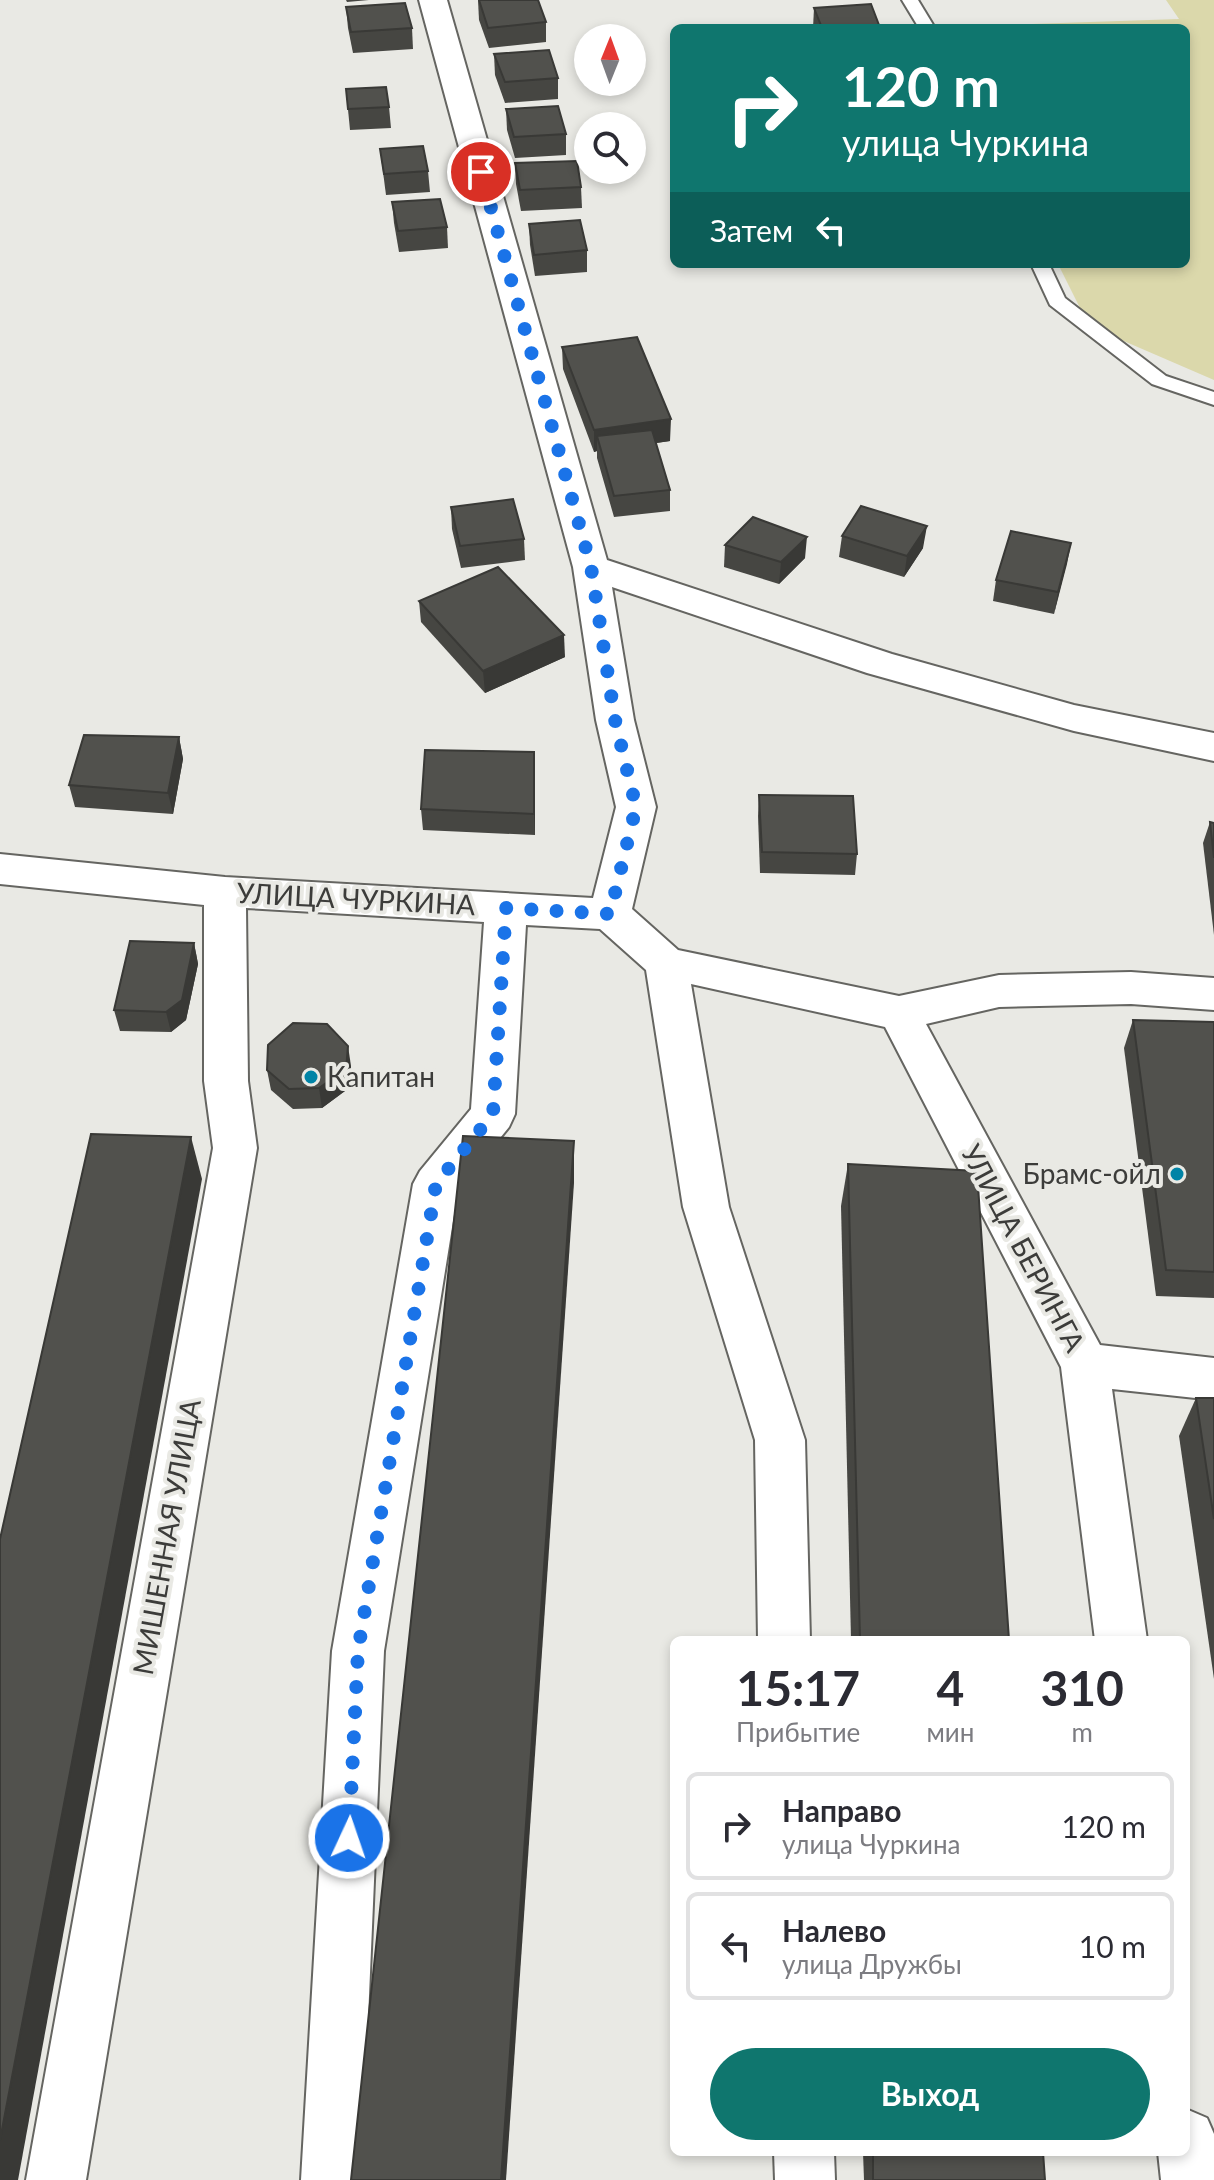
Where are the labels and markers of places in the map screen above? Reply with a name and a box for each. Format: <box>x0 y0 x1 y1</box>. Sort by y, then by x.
pin <box>447 138 515 206</box>
place label: Капитан <box>327 1059 435 1093</box>
marker: Капитан <box>302 1068 320 1086</box>
place label: Брамс-ойл <box>1023 1156 1161 1190</box>
marker: Брамс-ойл <box>1168 1165 1186 1183</box>

